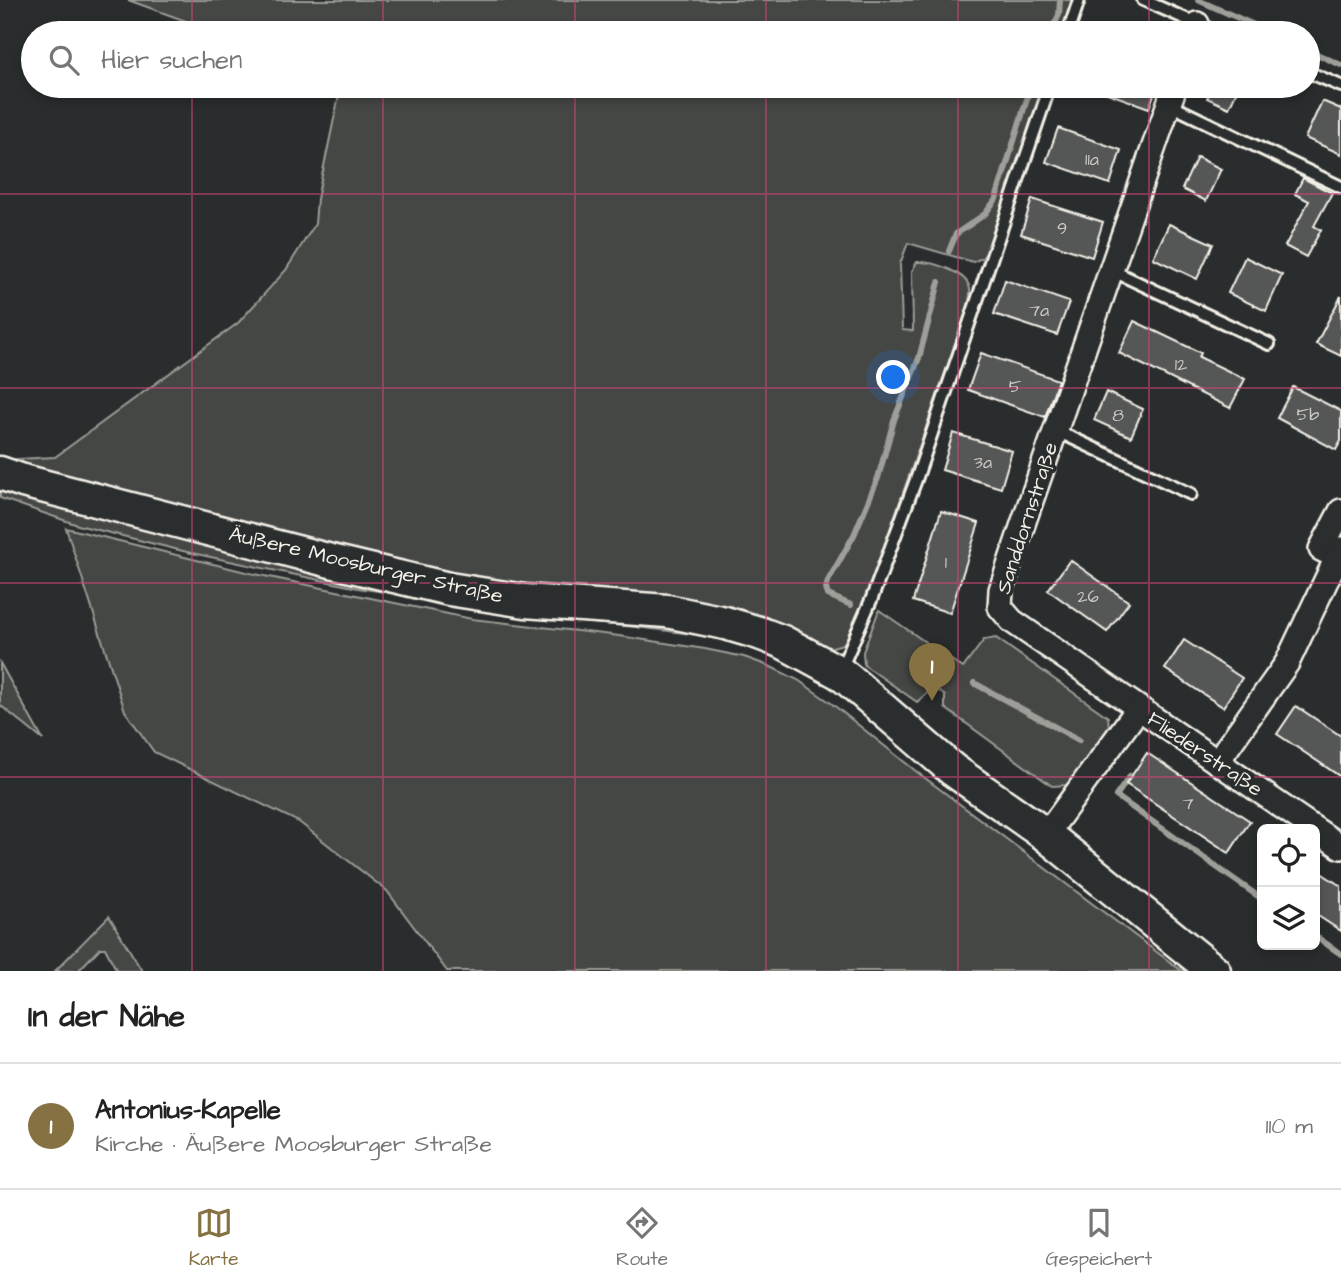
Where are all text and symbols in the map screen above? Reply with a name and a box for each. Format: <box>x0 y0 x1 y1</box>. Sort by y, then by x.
search box <box>21 21 1320 98</box>
icon: search <box>45 41 83 79</box>
text: Hier suchen <box>101 42 242 78</box>
house number: 11a <box>1085 147 1099 172</box>
house number: 9 <box>1057 216 1067 241</box>
house number: 7a <box>1029 298 1049 323</box>
house number: 12 <box>1175 352 1188 377</box>
your location <box>876 360 910 394</box>
house number: 5 <box>1009 374 1022 399</box>
house number: 5b <box>1297 402 1319 427</box>
house number: 8 <box>1112 403 1124 428</box>
street label: Sanddornstraße <box>989 439 1065 597</box>
house number: 3a <box>974 450 992 475</box>
street label: Äußere Moosburger Straße <box>226 519 506 613</box>
house number: 1 <box>945 550 947 575</box>
house number: 26 <box>1077 584 1099 609</box>
pin: 1 <box>909 643 955 701</box>
street label: Fliederstraße <box>1141 705 1269 803</box>
house number: 7 <box>1182 791 1194 816</box>
map controls <box>1257 824 1320 950</box>
button: locate <box>1257 824 1320 887</box>
button: layers <box>1257 887 1320 950</box>
text: In der Nähe <box>28 996 185 1038</box>
text: Antonius-Kapelle <box>95 1092 281 1128</box>
text: 1 <box>50 1110 52 1142</box>
text: 110 m <box>1265 1110 1313 1142</box>
text: Kirche · Äußere Moosburger Straße <box>95 1128 492 1160</box>
tab: Karte <box>189 1204 238 1273</box>
tab: Route <box>616 1204 668 1273</box>
tab: Gespeichert <box>1046 1204 1152 1273</box>

